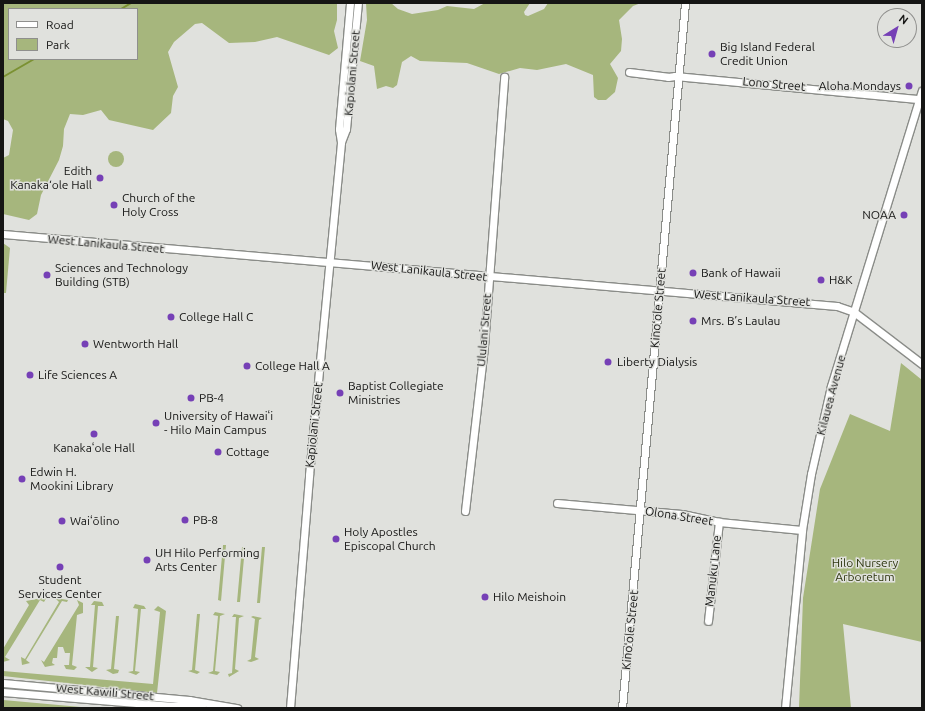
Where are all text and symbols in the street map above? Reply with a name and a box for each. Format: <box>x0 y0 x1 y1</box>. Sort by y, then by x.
legend <box>8 8 138 60</box>
north arrow <box>877 8 917 48</box>
text: N <box>897 12 911 26</box>
text: Road <box>46 18 74 31</box>
street label: Kapiolani Street <box>341 30 363 116</box>
text: Park <box>46 38 70 51</box>
place label: Big Island Federal Credit Union <box>720 40 815 68</box>
marker: Big Island Federal Credit Union <box>707 49 717 59</box>
street label: Lono Street <box>742 74 806 94</box>
place label: Aloha Mondays <box>819 79 901 93</box>
marker: Aloha Mondays <box>904 81 914 91</box>
place label: Edith Kanaka‘ole Hall <box>10 164 92 192</box>
marker: Edith Kanaka‘ole Hall <box>95 173 105 183</box>
place label: Church of the Holy Cross <box>122 191 195 219</box>
marker: Church of the Holy Cross <box>109 200 119 210</box>
place label: NOAA <box>862 208 896 222</box>
marker: NOAA <box>899 210 909 220</box>
street label: West Lanikaula Street <box>47 232 165 256</box>
street label: West Lanikaula Street <box>370 258 488 284</box>
place label: Sciences and Technology Building (STB) <box>55 261 188 289</box>
place label: Bank of Hawaii <box>701 266 781 280</box>
street label: Kinoʻole Street <box>647 268 669 348</box>
marker: Bank of Hawaii <box>688 268 698 278</box>
marker: Sciences and Technology Building (STB) <box>42 270 52 280</box>
place label: H&K <box>829 273 853 287</box>
marker: H&K <box>816 275 826 285</box>
street label: West Lanikaula Street <box>693 287 811 309</box>
street label: Ululani Street <box>474 293 494 367</box>
place label: College Hall C <box>179 310 253 324</box>
marker: College Hall C <box>166 312 176 322</box>
place label: Mrs. B’s Laulau <box>701 314 780 328</box>
marker: Mrs. B’s Laulau <box>688 316 698 326</box>
place label: Wentworth Hall <box>93 337 178 351</box>
marker: Wentworth Hall <box>80 339 90 349</box>
street label: Kilauea Avenue <box>813 353 849 437</box>
place label: Liberty Dialysis <box>617 355 697 369</box>
marker: Liberty Dialysis <box>602 356 614 368</box>
place label: College Hall A <box>255 359 330 373</box>
marker: College Hall A <box>242 361 252 371</box>
place label: Life Sciences A <box>38 368 117 382</box>
marker: Life Sciences A <box>25 370 35 380</box>
place label: Baptist Collegiate Ministries <box>348 379 444 407</box>
street label: Kapiolani Street <box>302 382 326 468</box>
marker: Baptist Collegiate Ministries <box>335 388 345 398</box>
place label: PB-4 <box>199 391 224 405</box>
marker: PB-4 <box>186 393 196 403</box>
place label: University of Hawaiʻi - Hilo Main Campus <box>164 409 273 437</box>
marker: University of Hawaiʻi - Hilo Main Campus <box>151 418 161 428</box>
marker: Kanakaʻole Hall <box>89 429 99 439</box>
place label: Kanakaʻole Hall <box>53 441 135 455</box>
place label: Cottage <box>226 445 269 459</box>
marker: Cottage <box>213 447 223 457</box>
place label: Edwin H. Mookini Library <box>30 465 113 493</box>
marker: Edwin H. Mookini Library <box>17 474 27 484</box>
street label: Olona Street <box>644 504 714 528</box>
place label: PB-8 <box>193 513 218 527</box>
place label: Waiʻōlino <box>70 514 120 528</box>
marker: PB-8 <box>180 515 190 525</box>
marker: Waiʻōlino <box>57 516 67 526</box>
place label: Holy Apostles Episcopal Church <box>344 525 436 553</box>
marker: Holy Apostles Episcopal Church <box>331 534 341 544</box>
street label: Manuku Lane <box>702 535 724 607</box>
place label: UH Hilo Performing Arts Center <box>155 546 260 574</box>
marker: UH Hilo Performing Arts Center <box>142 555 152 565</box>
park label: Hilo Nursery Arboretum <box>832 556 898 584</box>
marker: Student Services Center <box>55 562 65 572</box>
place label: Student Services Center <box>18 573 102 601</box>
street label: Kinoʻole Street <box>619 589 641 671</box>
place label: Hilo Meishoin <box>493 590 566 604</box>
marker: Hilo Meishoin <box>480 592 490 602</box>
street label: West Kawili Street <box>55 681 155 703</box>

